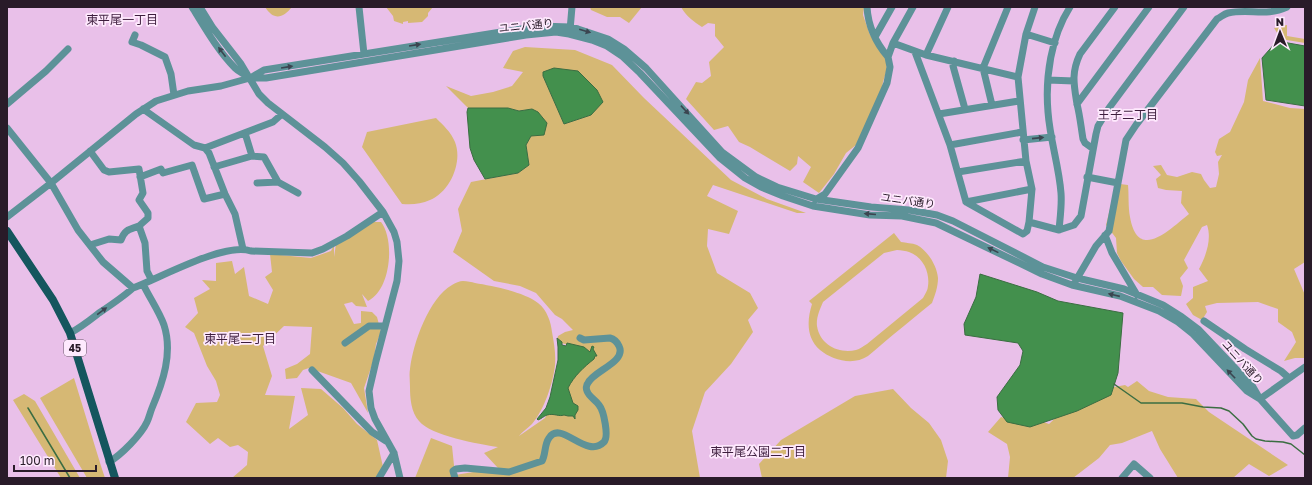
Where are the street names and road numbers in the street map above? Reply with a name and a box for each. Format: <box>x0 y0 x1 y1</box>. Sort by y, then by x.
street label: ユニバ通り <box>498 16 554 34</box>
street label: ユニバ通り <box>880 190 936 210</box>
street label: ユニバ通り <box>1220 337 1266 387</box>
road number: 45 <box>64 340 86 356</box>

